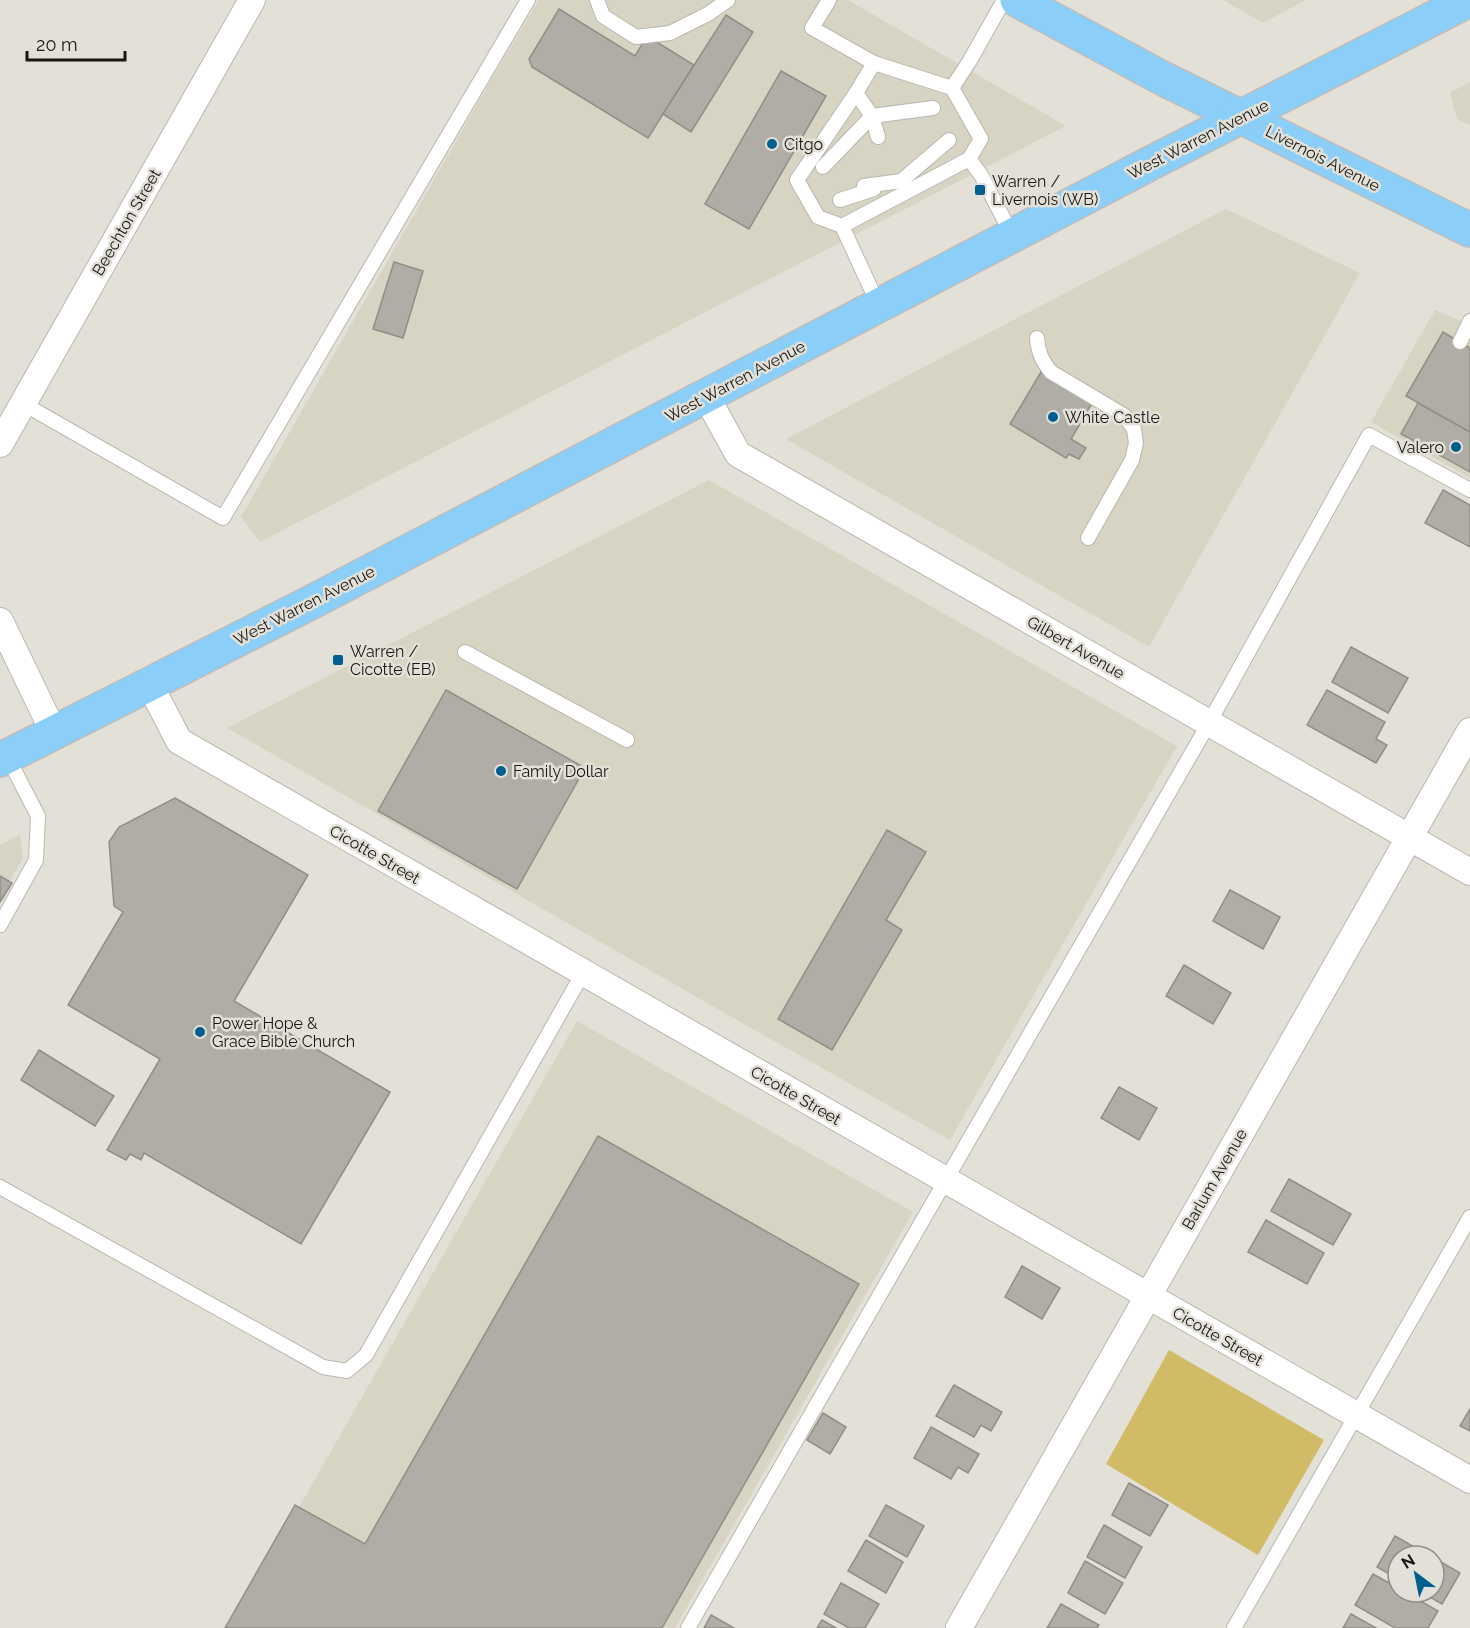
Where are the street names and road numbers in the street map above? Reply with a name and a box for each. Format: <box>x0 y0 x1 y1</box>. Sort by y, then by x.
street label: West Warren Avenue <box>1125 96 1272 183</box>
street label: Livernois Avenue <box>1262 121 1383 195</box>
street label: Beechton Street <box>88 165 165 279</box>
street label: West Warren Avenue <box>662 337 808 426</box>
street label: West Warren Avenue <box>231 562 378 649</box>
street label: Gilbert Avenue <box>1024 612 1128 683</box>
street label: Cicotte Street <box>326 821 424 888</box>
street label: Cicotte Street <box>747 1062 845 1129</box>
street label: Barlum Avenue <box>1178 1125 1251 1233</box>
street label: Cicotte Street <box>1169 1303 1267 1370</box>

